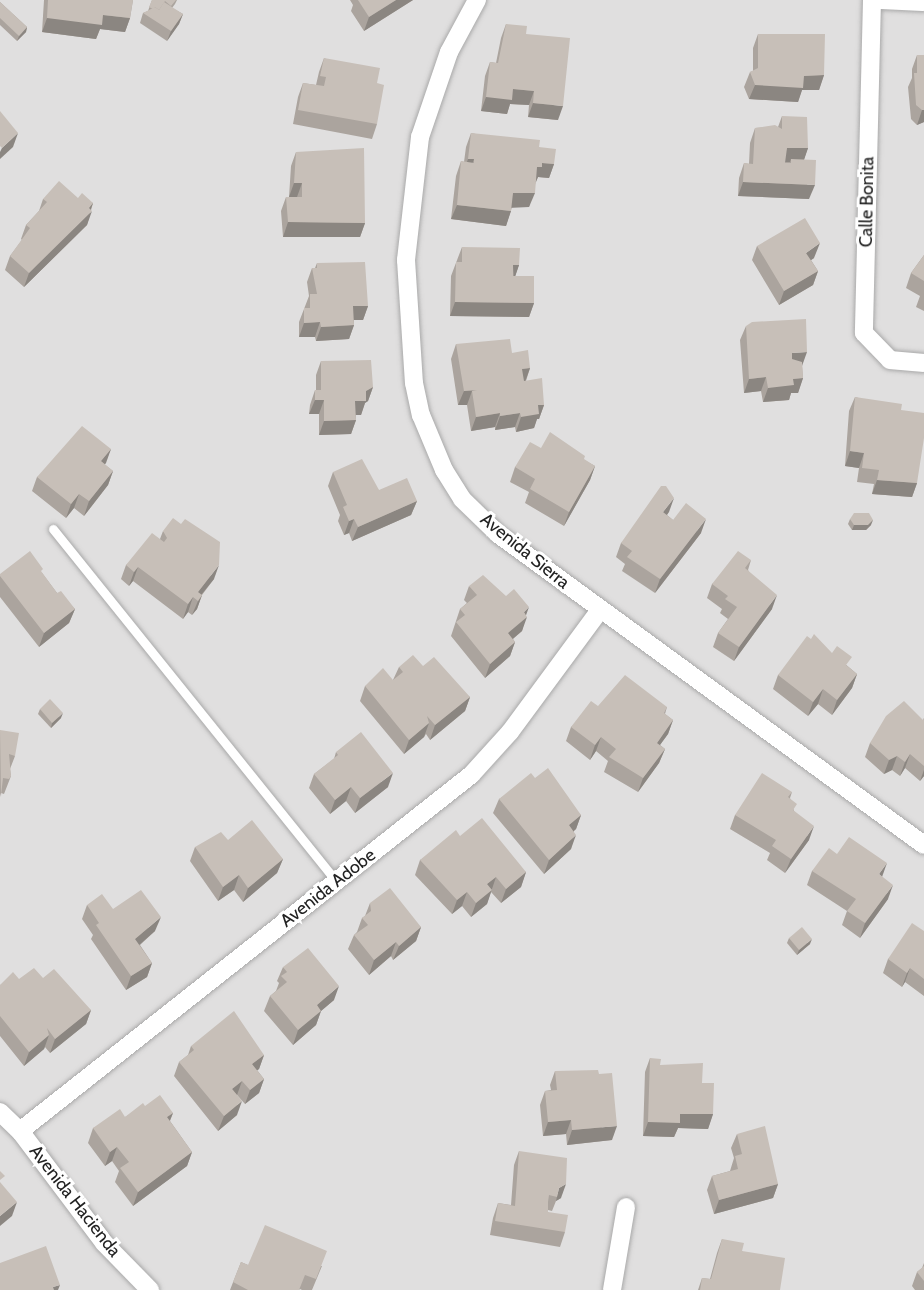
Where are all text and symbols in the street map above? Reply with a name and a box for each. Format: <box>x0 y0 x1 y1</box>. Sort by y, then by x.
street label: Calle Bonita <box>855 157 879 247</box>
street label: Avenida Sierra <box>476 509 574 593</box>
street label: Avenida Adobe <box>276 844 380 932</box>
street label: Avenida Hacienda <box>25 1141 125 1261</box>

